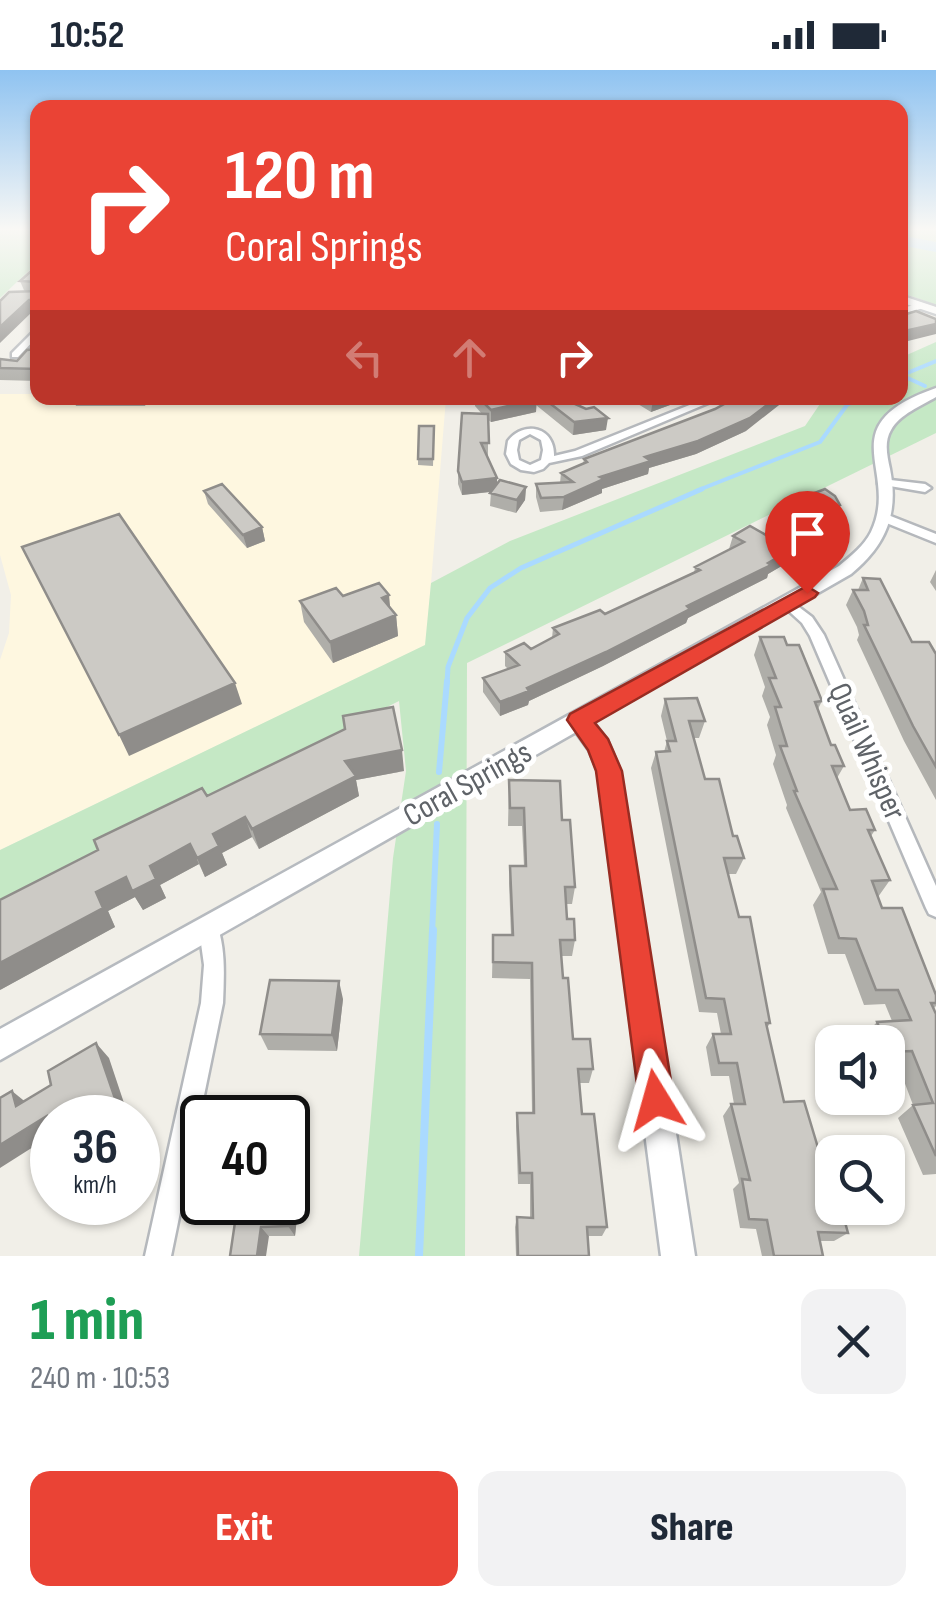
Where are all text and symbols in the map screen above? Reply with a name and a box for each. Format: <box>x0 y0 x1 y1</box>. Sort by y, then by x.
text: 10:52 <box>50 13 124 58</box>
text: 120 m <box>225 135 375 219</box>
icon: right <box>60 140 190 270</box>
text: Coral Springs <box>225 220 423 275</box>
icon: left <box>337 330 392 385</box>
icon: ahead <box>442 330 497 385</box>
icon: right <box>547 330 602 385</box>
pin <box>765 491 850 594</box>
icon: arrive <box>780 506 835 561</box>
street label: Quail Whisper <box>819 677 914 826</box>
street label: Coral Springs <box>397 733 539 835</box>
map controls <box>815 1025 905 1225</box>
button: sound <box>815 1025 905 1115</box>
position arrow <box>604 1048 708 1152</box>
speed limit sign: 40 <box>180 1095 310 1225</box>
text: 36 <box>72 1118 118 1178</box>
button: search <box>815 1135 905 1225</box>
text: km/h <box>73 1170 117 1201</box>
text: 1 min <box>30 1285 144 1357</box>
button: close <box>801 1289 906 1394</box>
text: 240 m · 10:53 <box>30 1359 170 1398</box>
button: Exit <box>30 1471 458 1586</box>
button: Share <box>478 1471 906 1586</box>

